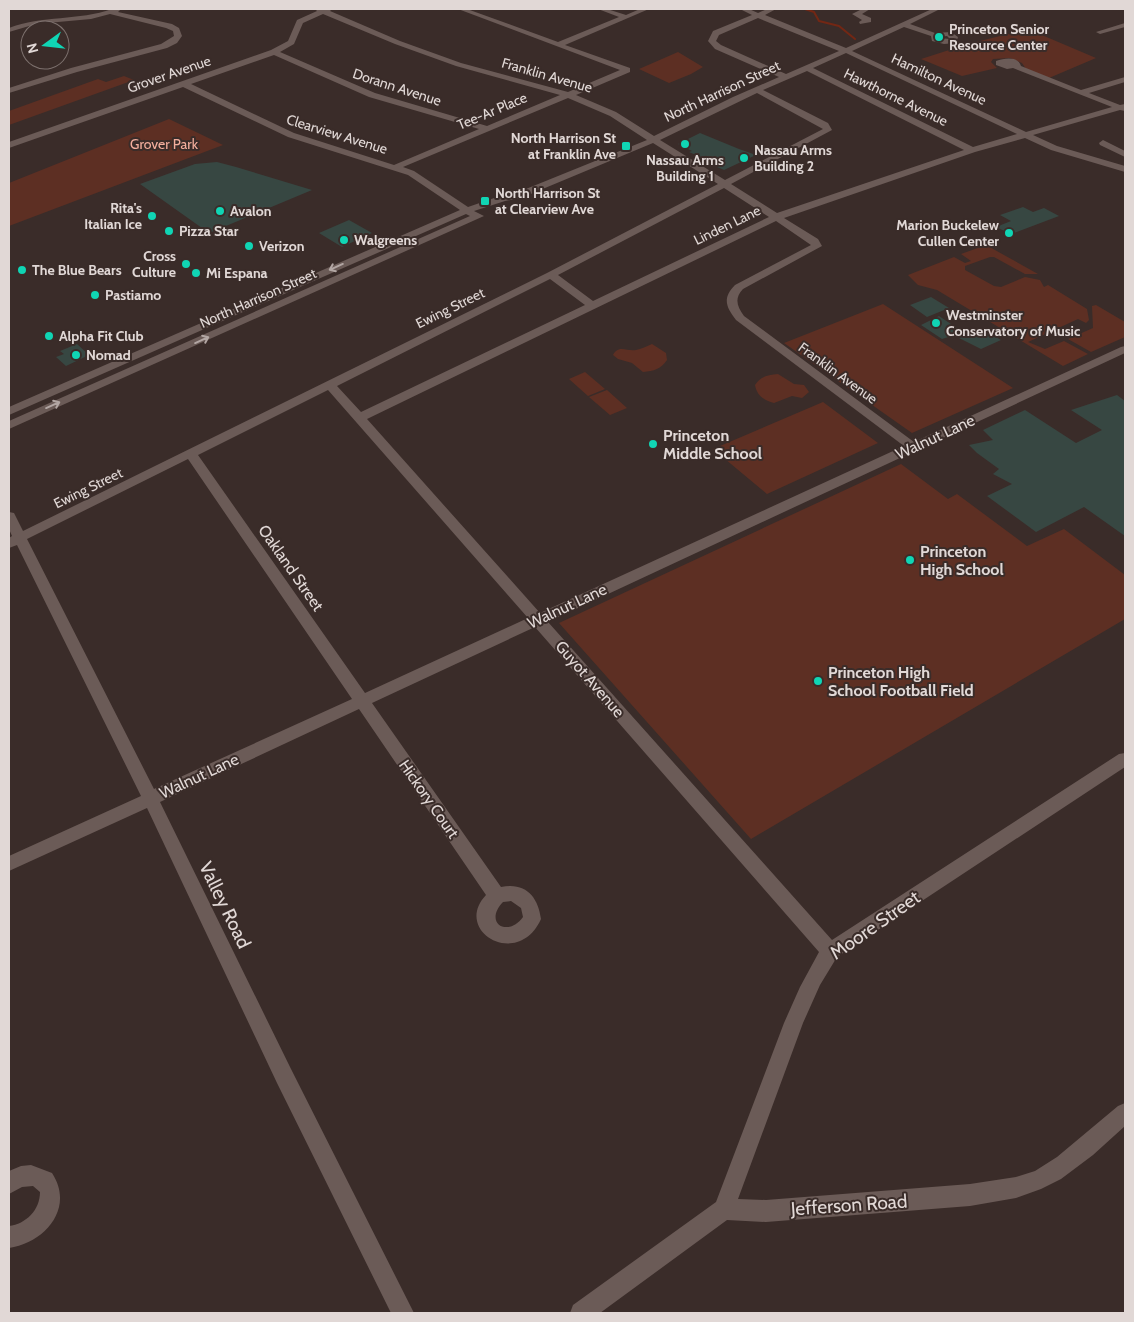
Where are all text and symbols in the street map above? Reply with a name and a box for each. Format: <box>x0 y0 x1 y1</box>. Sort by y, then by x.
north arrow <box>20 20 70 70</box>
place label: Princeton Senior Resource Center <box>949 20 1050 54</box>
marker: Princeton Senior Resource Center <box>933 31 945 43</box>
text: N <box>22 41 42 55</box>
street label: Hamilton Avenue <box>889 49 989 109</box>
street label: Grover Avenue <box>125 51 213 97</box>
street label: Franklin Avenue <box>500 53 594 97</box>
street label: North Harrison Street <box>661 56 783 126</box>
street label: Dorann Avenue <box>350 64 444 110</box>
street label: Hawthorne Avenue <box>841 64 951 130</box>
street label: Tee-Ar Place <box>454 88 530 134</box>
street label: Clearview Avenue <box>284 110 390 158</box>
place label: North Harrison St at Franklin Ave <box>511 129 616 163</box>
park label: Grover Park <box>130 135 199 153</box>
marker: Nassau Arms Building 1 <box>679 138 691 150</box>
marker: North Harrison St at Franklin Ave <box>620 140 632 152</box>
place label: Nassau Arms Building 2 <box>754 141 832 175</box>
place label: Nassau Arms Building 1 <box>646 151 724 185</box>
marker: Nassau Arms Building 2 <box>738 152 750 164</box>
place label: North Harrison St at Clearview Ave <box>495 184 600 218</box>
marker: North Harrison St at Clearview Ave <box>479 195 491 207</box>
place label: Rita's Italian Ice <box>84 199 142 233</box>
street label: Linden Lane <box>690 201 764 249</box>
place label: Avalon <box>230 202 271 220</box>
marker: Avalon <box>214 205 226 217</box>
marker: Rita's Italian Ice <box>146 210 158 222</box>
place label: Marion Buckelew Cullen Center <box>896 216 1000 250</box>
place label: Pizza Star <box>179 222 239 240</box>
marker: Pizza Star <box>163 225 175 237</box>
marker: Marion Buckelew Cullen Center <box>1003 227 1015 239</box>
place label: Walgreens <box>354 231 417 249</box>
marker: Walgreens <box>338 234 350 246</box>
place label: Verizon <box>259 237 304 255</box>
marker: Verizon <box>243 240 255 252</box>
place label: Cross Culture <box>132 247 176 281</box>
marker: Cross Culture <box>180 258 192 270</box>
place label: The Blue Bears <box>32 261 122 279</box>
one-way arrow <box>329 263 344 273</box>
marker: The Blue Bears <box>16 264 28 276</box>
street label: North Harrison Street <box>197 264 319 332</box>
place label: Mi Espana <box>206 264 268 282</box>
marker: Mi Espana <box>190 267 202 279</box>
street label: Ewing Street <box>413 283 488 332</box>
place label: Pastiamo <box>105 286 161 304</box>
marker: Pastiamo <box>89 289 101 301</box>
place label: Westminster Conservatory of Music <box>946 306 1081 340</box>
marker: Westminster Conservatory of Music <box>930 317 942 329</box>
place label: Alpha Fit Club <box>59 327 144 345</box>
marker: Alpha Fit Club <box>43 330 55 342</box>
one-way arrow <box>194 334 209 344</box>
street label: Franklin Avenue <box>795 338 881 408</box>
place label: Nomad <box>86 346 131 364</box>
marker: Nomad <box>70 349 82 361</box>
one-way arrow <box>45 400 60 410</box>
street label: Walnut Lane <box>892 410 978 464</box>
place label: Princeton Middle School <box>663 426 762 463</box>
marker: Princeton Middle School <box>647 438 659 450</box>
street label: Ewing Street <box>51 463 126 512</box>
street label: Oakland Street <box>254 521 328 615</box>
place label: Princeton High School <box>920 542 1004 579</box>
marker: Princeton High School <box>904 554 916 566</box>
street label: Walnut Lane <box>524 579 610 633</box>
street label: Guyot Avenue <box>552 637 628 721</box>
place label: Princeton High School Football Field <box>828 663 974 700</box>
marker: Princeton High School Football Field <box>812 675 824 687</box>
street label: Walnut Lane <box>156 749 242 803</box>
street label: Hickory Court <box>395 756 463 842</box>
street label: Valley Road <box>194 858 256 952</box>
street label: Moore Street <box>826 885 925 964</box>
street label: Jefferson Road <box>789 1189 908 1221</box>

